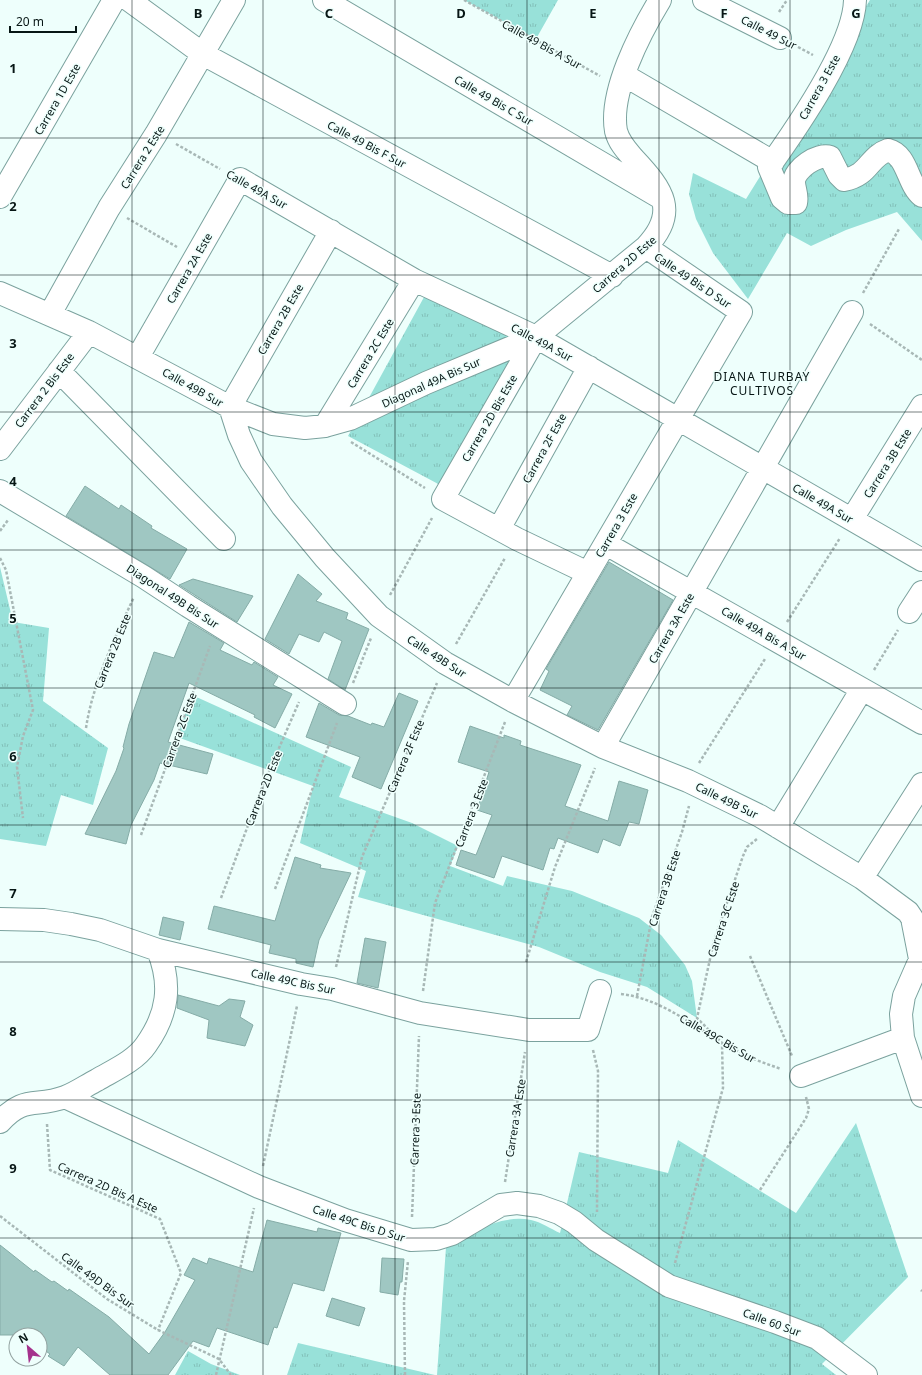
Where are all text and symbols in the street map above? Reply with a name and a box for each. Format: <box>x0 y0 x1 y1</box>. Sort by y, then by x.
text: B <box>194 4 202 22</box>
text: C <box>325 4 333 22</box>
text: D <box>456 4 466 22</box>
text: E <box>589 4 597 22</box>
text: F <box>720 4 728 22</box>
text: G <box>851 4 861 22</box>
scale bar <box>10 8 76 34</box>
street label: Calle 49 Sur <box>739 12 800 53</box>
text: 20 m <box>16 13 44 30</box>
street label: Calle 49 Bis A Sur <box>500 16 585 72</box>
street label: Carrera 3 Este <box>795 52 843 122</box>
text: 1 <box>9 59 17 77</box>
street label: Carrera 1D Este <box>30 60 84 138</box>
street label: Calle 49 Bis C Sur <box>452 71 537 129</box>
street label: Calle 49 Bis F Sur <box>325 117 409 171</box>
street label: Carrera 2 Este <box>116 122 168 192</box>
street label: Calle 49A Sur <box>224 166 291 212</box>
text: 2 <box>9 197 17 215</box>
street label: Carrera 2A Este <box>163 230 215 306</box>
street label: Carrera 2D Este <box>589 232 659 296</box>
street label: Calle 49 Bis D Sur <box>652 249 735 312</box>
street label: Carrera 2B Este <box>254 281 306 357</box>
street label: Carrera 2C Este <box>343 315 397 391</box>
street label: Calle 49A Sur <box>509 319 576 365</box>
text: 3 <box>9 334 17 352</box>
street label: Carrera 2 Bis Este <box>11 349 77 431</box>
street label: Diagonal 49A Bis Sur <box>379 353 483 411</box>
street label: Calle 49B Sur <box>160 364 227 410</box>
district label: DIANA TURBAY CULTIVOS <box>714 368 810 399</box>
street label: Carrera 2D Bis Este <box>458 372 520 464</box>
street label: Carrera 2F Este <box>519 410 569 486</box>
street label: Carrera 3B Este <box>860 425 914 501</box>
text: 4 <box>9 472 17 490</box>
street label: Calle 49A Sur <box>790 480 856 527</box>
street label: Carrera 3 Este <box>591 490 641 560</box>
street label: Diagonal 49B Bis Sur <box>124 561 222 632</box>
street label: Carrera 3A Este <box>645 590 697 666</box>
street label: Calle 49A Bis A Sur <box>719 603 810 664</box>
text: 5 <box>9 609 17 627</box>
street label: Carrera 2B Este <box>90 611 134 691</box>
street label: Calle 49B Sur <box>404 631 470 681</box>
street label: Carrera 2C Este <box>158 690 200 770</box>
street label: Carrera 2F Este <box>383 717 427 795</box>
text: 6 <box>9 747 17 765</box>
street label: Carrera 2D Este <box>241 748 285 828</box>
street label: Carrera 3 Este <box>451 777 491 849</box>
street label: Calle 49B Sur <box>693 778 761 822</box>
street label: Carrera 3B Este <box>645 848 683 928</box>
street label: Carrera 3C Este <box>704 879 742 959</box>
text: 7 <box>9 884 17 902</box>
street label: Calle 49C Bis Sur <box>249 965 337 997</box>
street label: Calle 49C Bis Sur <box>677 1010 759 1066</box>
text: 8 <box>9 1022 17 1040</box>
street label: Carrera 3A Este <box>501 1078 529 1158</box>
street label: Carrera 3 Este <box>406 1093 424 1165</box>
street label: Carrera 2D Bis A Este <box>55 1158 161 1216</box>
text: 9 <box>9 1159 17 1177</box>
street label: Calle 49C Bis D Sur <box>311 1201 408 1245</box>
street label: Calle 49D Bis Sur <box>58 1248 138 1312</box>
street label: Calle 60 Sur <box>741 1305 804 1340</box>
north arrow <box>8 1327 48 1367</box>
text: N <box>16 1329 31 1346</box>

